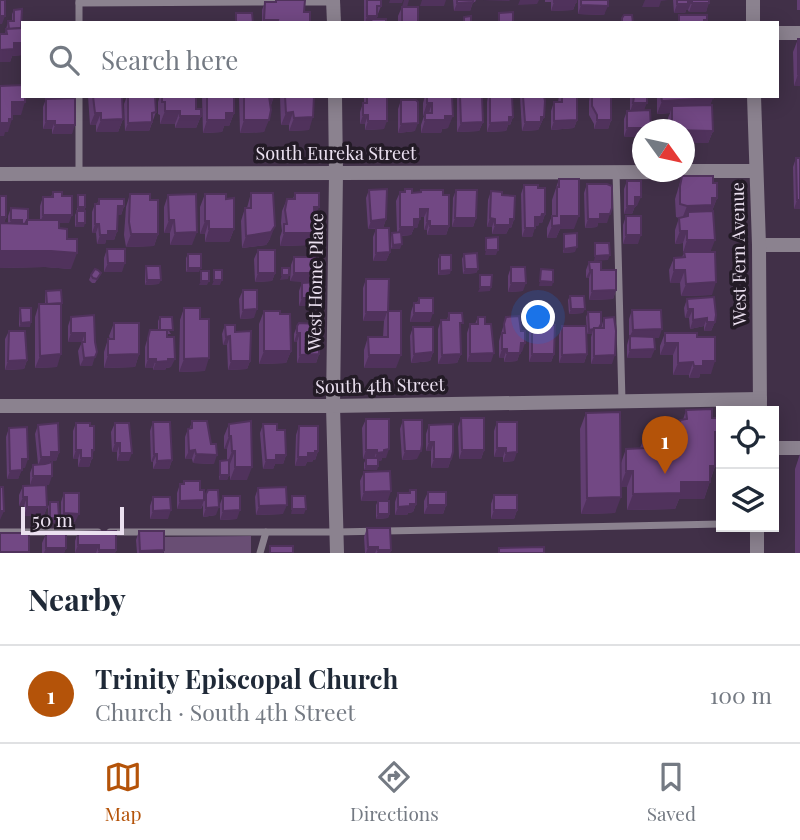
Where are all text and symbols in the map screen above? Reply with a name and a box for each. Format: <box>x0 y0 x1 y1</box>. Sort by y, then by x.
search box <box>21 21 779 98</box>
icon: search <box>45 41 83 79</box>
text: Search here <box>101 42 238 77</box>
north arrow <box>632 119 695 182</box>
street label: South Eureka Street <box>256 141 417 165</box>
street label: West Fern Avenue <box>725 182 751 327</box>
street label: West Home Place <box>302 213 328 352</box>
your location <box>521 300 555 334</box>
street label: South 4th Street <box>315 372 446 398</box>
map controls <box>716 406 779 532</box>
button: locate <box>716 406 779 469</box>
pin: 1 <box>642 416 688 474</box>
button: layers <box>716 469 779 532</box>
scale bar <box>21 504 124 536</box>
text: 50 m <box>32 506 73 532</box>
text: Nearby <box>28 579 126 619</box>
text: Trinity Episcopal Church <box>95 661 398 696</box>
text: 1 <box>47 679 55 710</box>
text: 100 m <box>710 679 772 710</box>
text: Church · South 4th Street <box>95 696 356 727</box>
tab: Map <box>104 758 142 826</box>
tab: Directions <box>350 758 439 826</box>
tab: Saved <box>647 758 696 826</box>

